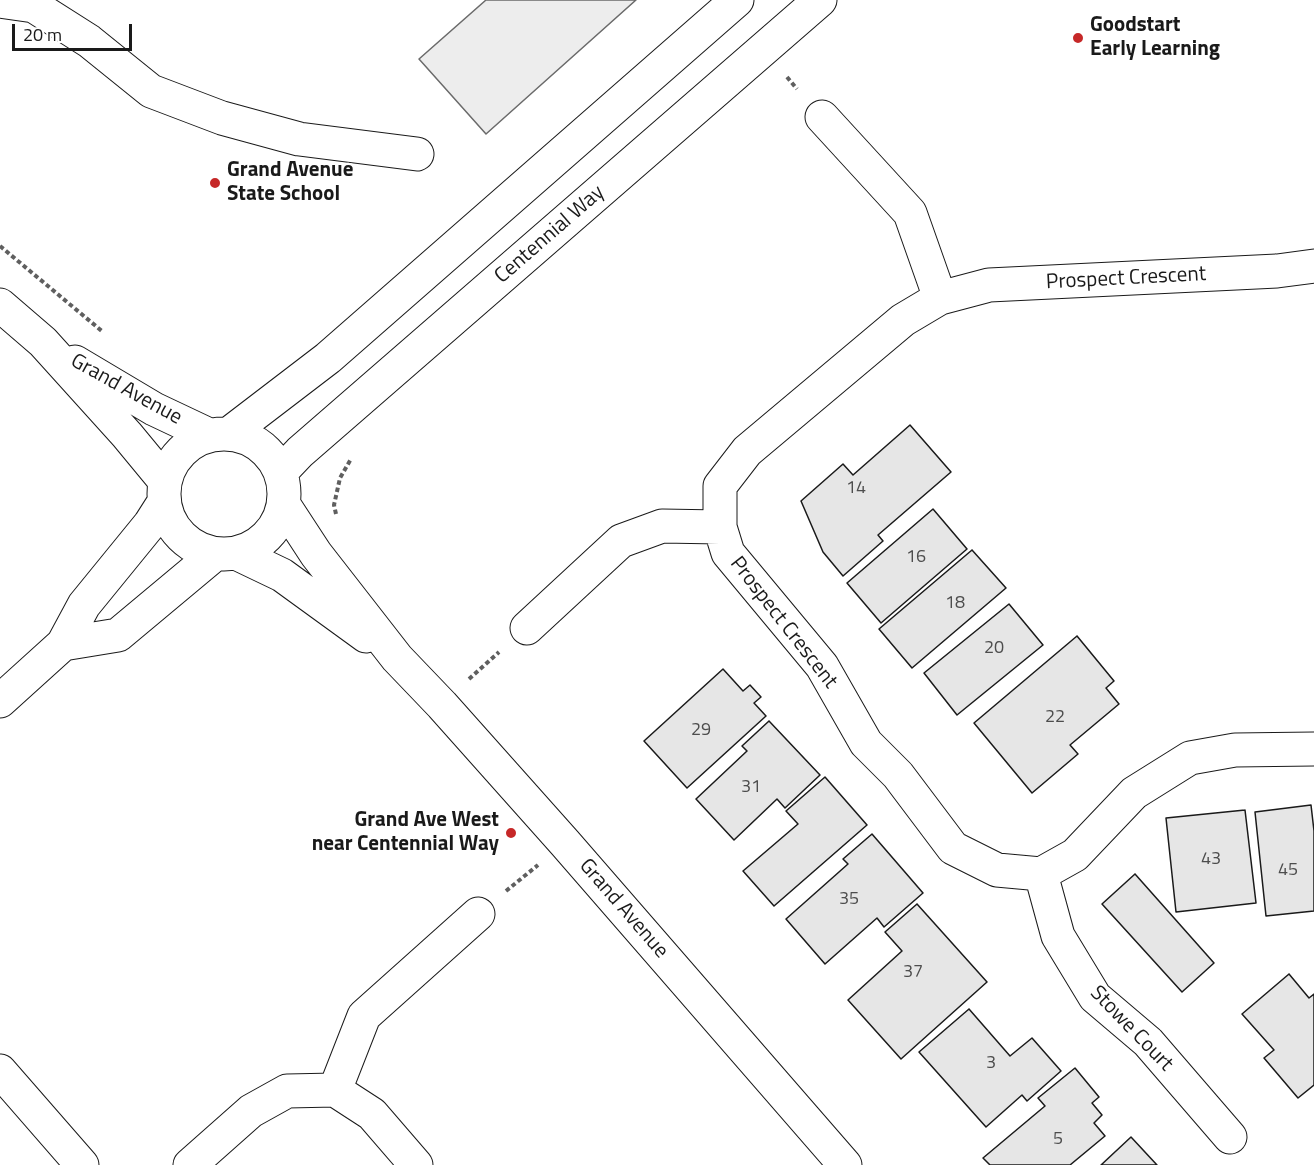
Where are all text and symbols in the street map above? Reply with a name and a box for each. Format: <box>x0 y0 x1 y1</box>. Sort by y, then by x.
scale bar <box>15 12 135 50</box>
place label: Goodstart Early Learning <box>1090 13 1220 63</box>
text: 20 m <box>23 21 62 48</box>
marker: Goodstart Early Learning <box>1071 31 1085 45</box>
place label: Grand Avenue State School <box>227 158 353 208</box>
marker: Grand Avenue State School <box>208 176 222 190</box>
street label: Centennial Way <box>490 181 610 289</box>
street label: Prospect Crescent <box>1045 262 1207 296</box>
street label: Grand Avenue <box>66 349 186 431</box>
house number: 14 <box>846 478 866 500</box>
house number: 16 <box>906 547 926 569</box>
street label: Prospect Crescent <box>724 552 842 694</box>
house number: 18 <box>945 593 965 615</box>
house number: 20 <box>984 638 1004 660</box>
house number: 22 <box>1045 707 1065 729</box>
house number: 29 <box>691 720 711 742</box>
house number: 31 <box>741 777 761 799</box>
place label: Grand Ave West near Centennial Way <box>312 808 499 858</box>
marker: Grand Ave West near Centennial Way <box>504 826 518 840</box>
house number: 43 <box>1201 849 1221 871</box>
street label: Grand Avenue <box>573 854 673 964</box>
house number: 45 <box>1278 860 1298 882</box>
house number: 35 <box>839 889 859 911</box>
house number: 37 <box>903 962 923 984</box>
street label: Stowe Court <box>1084 981 1178 1077</box>
house number: 3 <box>986 1053 996 1075</box>
house number: 5 <box>1053 1129 1063 1151</box>

